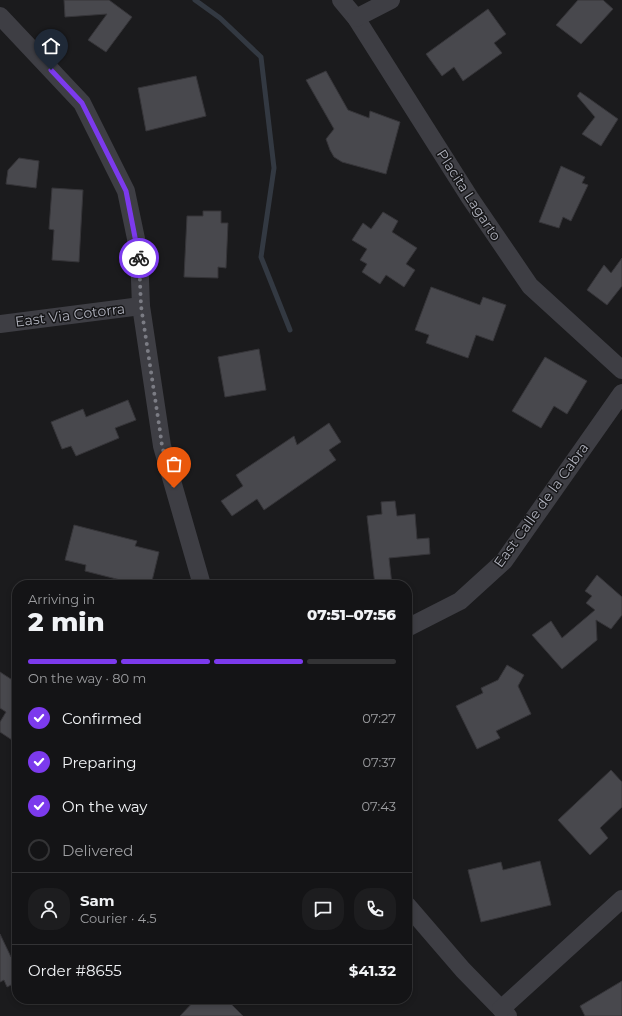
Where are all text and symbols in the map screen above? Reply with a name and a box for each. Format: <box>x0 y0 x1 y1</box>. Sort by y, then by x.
pin <box>34 29 68 70</box>
icon: home <box>40 35 62 57</box>
street label: Placita Lagarto <box>433 146 505 244</box>
courier <box>119 238 159 278</box>
icon: bike <box>128 247 150 269</box>
street label: East Via Cotorra <box>14 299 126 331</box>
street label: East Calle de la Cabra <box>490 439 592 571</box>
pin <box>157 447 191 488</box>
icon: bag <box>163 453 185 475</box>
text: Arriving in <box>28 591 95 607</box>
text: 07:51–07:56 <box>307 605 396 624</box>
text: 2 min <box>28 606 105 638</box>
text: On the way · 80 m <box>28 670 146 686</box>
icon: check <box>28 707 50 729</box>
text: Confirmed <box>62 709 142 728</box>
text: 07:27 <box>362 710 396 726</box>
icon: check <box>28 751 50 773</box>
text: Preparing <box>62 753 137 772</box>
text: 07:37 <box>363 754 396 770</box>
icon: check <box>28 795 50 817</box>
text: On the way <box>62 797 147 816</box>
text: 07:43 <box>362 798 396 814</box>
text: Delivered <box>62 841 134 860</box>
button: person <box>28 888 70 930</box>
button: chat <box>302 888 344 930</box>
button: phone <box>354 888 396 930</box>
text: Sam <box>80 891 115 910</box>
text: Courier · 4.5 <box>80 910 157 926</box>
text: Order #8655 <box>28 961 122 980</box>
text: $41.32 <box>349 961 396 980</box>

